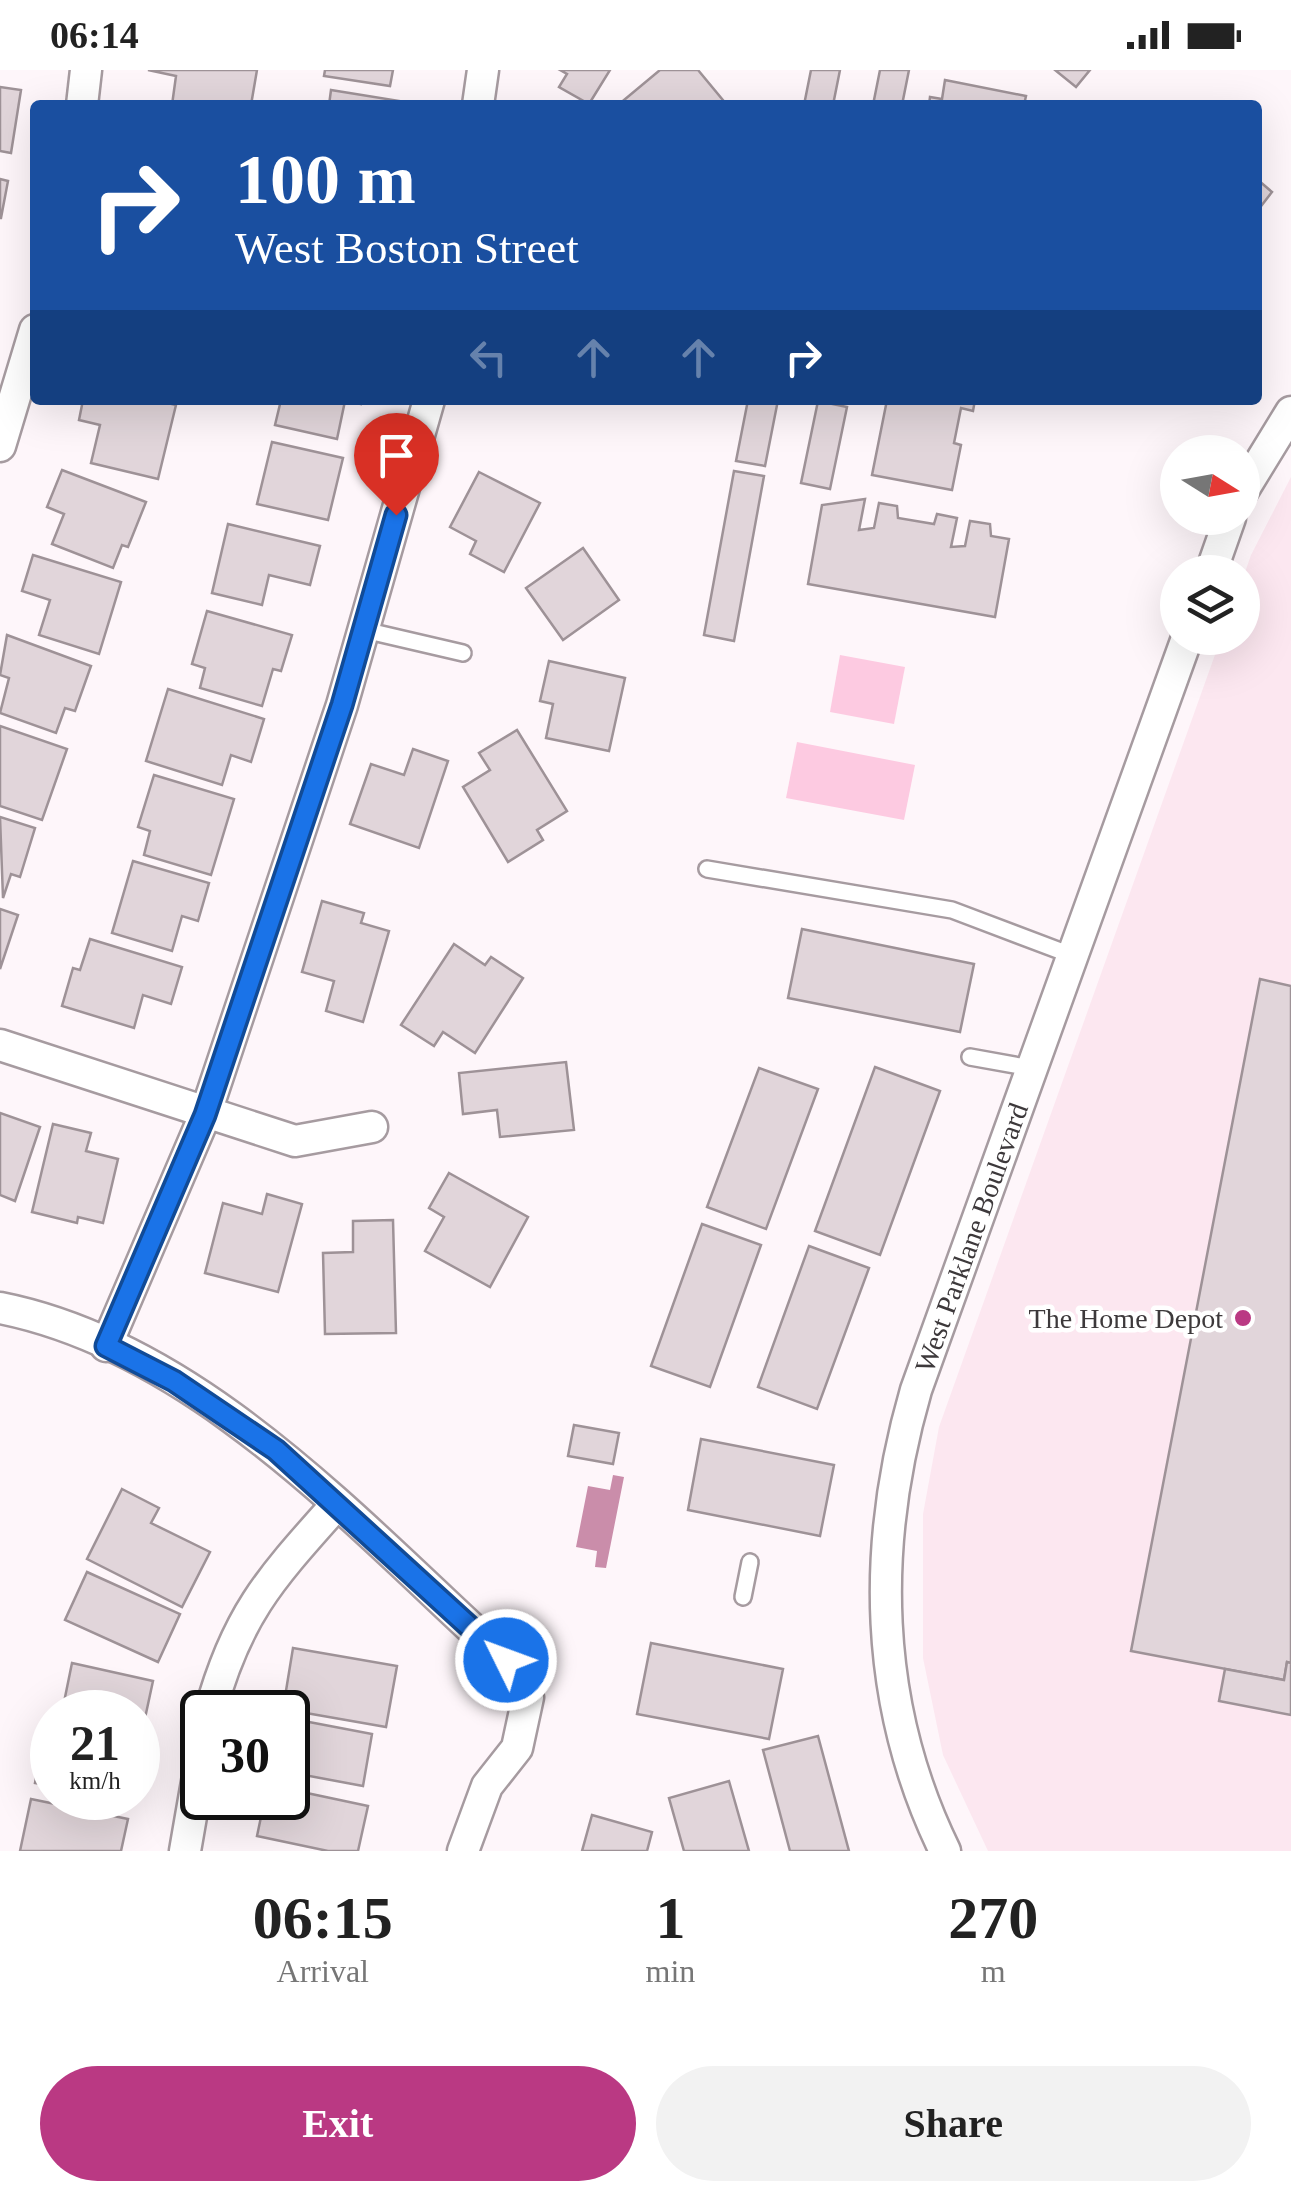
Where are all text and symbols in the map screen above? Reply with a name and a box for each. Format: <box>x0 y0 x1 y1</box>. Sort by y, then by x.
text: 06:14 <box>50 14 139 56</box>
icon: right <box>70 140 200 270</box>
text: 100 m <box>235 141 416 218</box>
text: West Boston Street <box>235 223 579 273</box>
icon: left <box>461 330 516 385</box>
icon: ahead <box>566 330 621 385</box>
icon: ahead <box>671 330 726 385</box>
icon: right <box>776 330 831 385</box>
pin <box>354 413 439 516</box>
icon: arrive <box>369 428 424 483</box>
north arrow <box>1160 435 1260 535</box>
map controls <box>1160 435 1260 655</box>
button: layers <box>1160 555 1260 655</box>
street label: West Parklane Boulevard <box>908 1099 1034 1376</box>
place label: The Home Depot <box>1029 1303 1223 1334</box>
marker: The Home Depot <box>1232 1307 1254 1329</box>
position arrow <box>454 1608 558 1712</box>
speed limit sign: 30 <box>180 1690 310 1820</box>
text: 21 <box>70 1715 120 1771</box>
text: km/h <box>69 1767 121 1794</box>
text: 06:15 <box>253 1885 393 1951</box>
text: 1 <box>655 1885 685 1951</box>
text: 270 <box>948 1885 1038 1951</box>
text: Arrival <box>277 1953 369 1989</box>
text: min <box>646 1953 695 1989</box>
text: m <box>981 1953 1006 1989</box>
button: Exit <box>40 2066 636 2181</box>
button: Share <box>656 2066 1251 2181</box>

